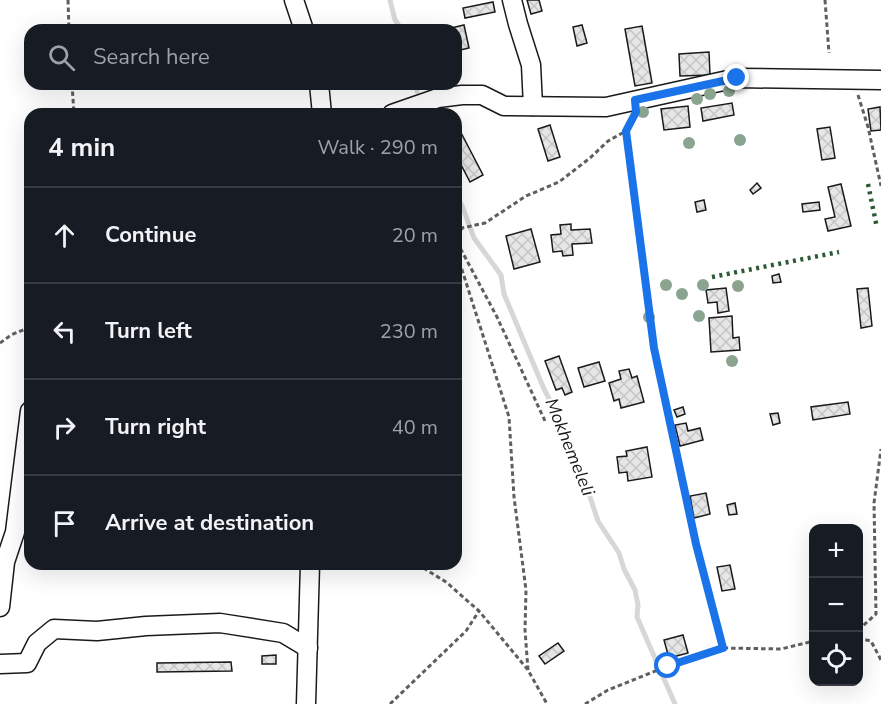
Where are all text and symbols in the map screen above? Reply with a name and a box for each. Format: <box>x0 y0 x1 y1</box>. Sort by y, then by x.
search box <box>24 24 462 90</box>
icon: search <box>45 41 78 74</box>
text: Search here <box>93 42 210 72</box>
route end <box>723 64 749 90</box>
text: 4 min <box>48 130 115 165</box>
text: Walk · 290 m <box>318 134 438 161</box>
icon: ahead <box>48 219 81 252</box>
text: Continue <box>105 220 196 250</box>
text: 20 m <box>392 222 438 249</box>
icon: left <box>48 315 81 348</box>
text: Turn left <box>105 316 192 346</box>
text: 230 m <box>380 318 438 345</box>
water label: Mokhemeleli <box>539 395 601 500</box>
icon: right <box>48 411 81 444</box>
text: Turn right <box>105 412 206 442</box>
text: 40 m <box>392 414 438 441</box>
icon: arrive <box>48 507 81 540</box>
text: Arrive at destination <box>105 508 314 538</box>
map controls <box>809 524 863 686</box>
button: + <box>809 524 863 578</box>
button: − <box>809 578 863 632</box>
button: locate <box>809 632 863 686</box>
route start <box>654 652 680 678</box>

